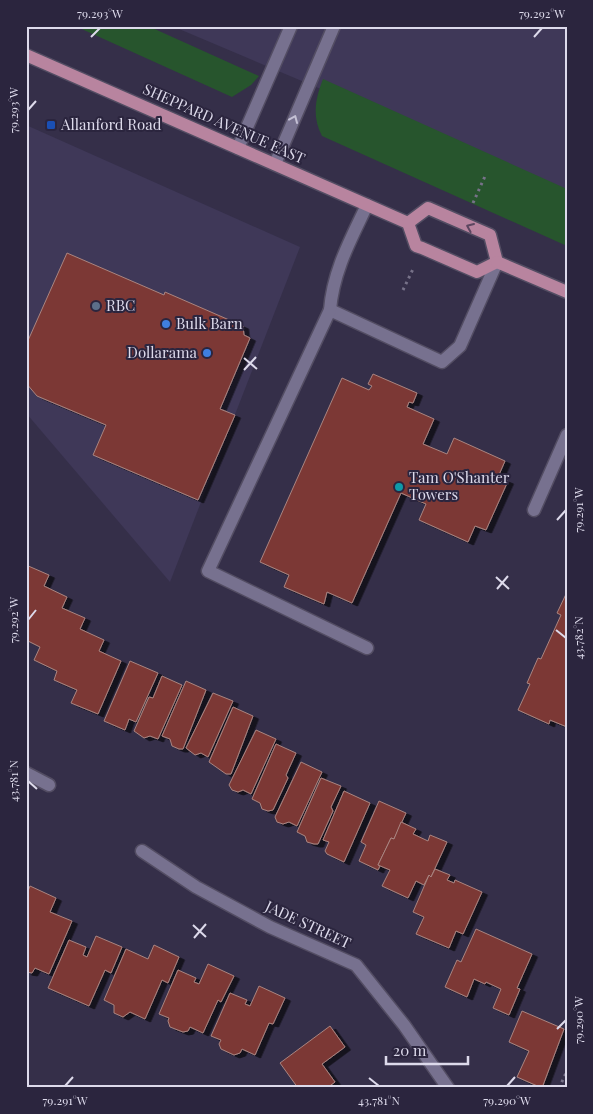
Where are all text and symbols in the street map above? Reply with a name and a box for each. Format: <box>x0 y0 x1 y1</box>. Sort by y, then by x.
text: 79.293°W <box>77 5 123 21</box>
text: 79.292°W <box>519 5 565 21</box>
street label: SHEPPARD AVENUE EAST <box>140 78 309 168</box>
text: 79.293°W <box>5 87 21 133</box>
place label: Allanford Road <box>60 114 162 134</box>
one-way arrow <box>288 115 299 124</box>
marker: Allanford Road <box>45 119 57 131</box>
one-way arrow <box>466 222 475 233</box>
place label: RBC <box>106 295 135 315</box>
marker: RBC <box>90 300 102 312</box>
place label: Bulk Barn <box>176 313 243 333</box>
marker: Bulk Barn <box>160 318 172 330</box>
place label: Dollarama <box>127 342 198 362</box>
marker: Dollarama <box>201 347 213 359</box>
place label: Tam O'Shanter Towers <box>409 467 510 504</box>
marker: Tam O'Shanter Towers <box>393 481 405 493</box>
text: 79.291°W <box>570 487 586 533</box>
text: 79.292°W <box>5 597 21 643</box>
text: 43.782°N <box>570 616 586 660</box>
text: 43.781°N <box>5 759 21 802</box>
street label: JADE STREET <box>262 895 354 953</box>
text: 79.290°W <box>570 996 586 1044</box>
scale bar <box>386 1034 468 1066</box>
text: 20 m <box>393 1040 427 1060</box>
text: 79.291°W <box>43 1092 88 1108</box>
text: 43.781°N <box>358 1092 401 1108</box>
text: 79.290°W <box>483 1092 531 1108</box>

